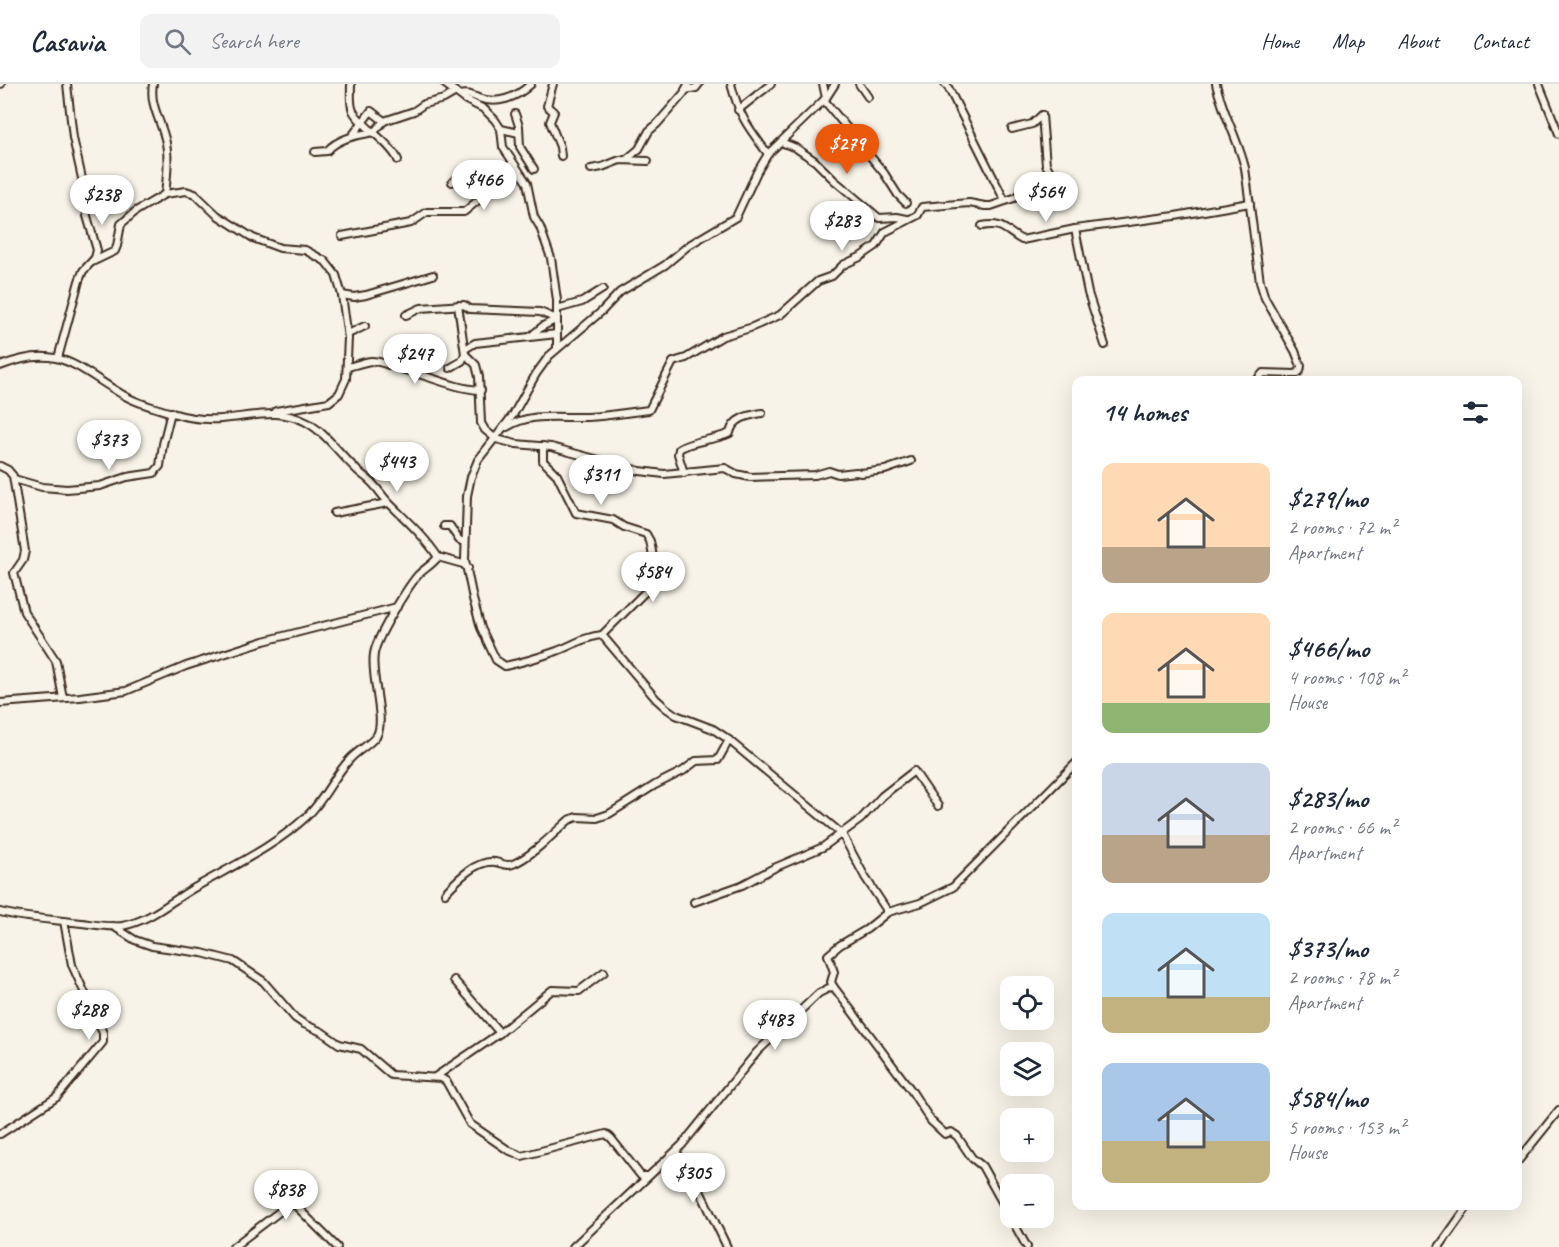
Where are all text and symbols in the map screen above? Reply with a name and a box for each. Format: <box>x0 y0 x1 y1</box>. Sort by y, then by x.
search box <box>140 14 560 68</box>
text: Casavia <box>30 24 104 59</box>
icon: search <box>161 25 194 58</box>
text: Search here <box>209 27 299 55</box>
text: Home <box>1261 28 1299 54</box>
text: Map <box>1332 28 1364 54</box>
text: About <box>1397 28 1439 54</box>
text: Contact <box>1472 28 1529 54</box>
pin: $279 <box>811 124 883 175</box>
text: $279 <box>829 131 865 156</box>
pin: $466 <box>448 160 520 211</box>
text: $466 <box>466 167 502 192</box>
pin: $564 <box>1010 172 1082 223</box>
pin: $238 <box>66 175 138 226</box>
text: $564 <box>1028 179 1064 204</box>
text: $238 <box>84 182 120 207</box>
pin: $283 <box>806 201 878 252</box>
text: $283 <box>824 208 860 233</box>
pin: $247 <box>379 334 451 385</box>
text: $247 <box>397 341 433 366</box>
text: 14 homes <box>1102 396 1187 429</box>
icon: filters <box>1459 396 1492 429</box>
pin: $373 <box>73 420 145 471</box>
text: $373 <box>91 427 127 452</box>
pin: $443 <box>361 442 433 493</box>
text: $443 <box>379 449 415 474</box>
pin: $311 <box>565 455 637 506</box>
text: $311 <box>583 462 619 487</box>
text: $279/mo <box>1288 482 1368 515</box>
icon: home <box>1150 487 1222 559</box>
text: 2 rooms · 72 m² <box>1288 515 1396 540</box>
text: Apartment <box>1288 540 1361 565</box>
pin: $584 <box>617 552 689 603</box>
text: $584 <box>635 559 671 584</box>
text: $466/mo <box>1288 632 1369 665</box>
icon: home <box>1150 637 1222 709</box>
text: 4 rooms · 108 m² <box>1288 665 1405 690</box>
text: House <box>1288 690 1327 715</box>
text: $283/mo <box>1288 782 1368 815</box>
icon: home <box>1150 787 1222 859</box>
text: 2 rooms · 66 m² <box>1288 815 1396 840</box>
text: Apartment <box>1288 840 1361 865</box>
text: $373/mo <box>1288 932 1368 965</box>
icon: home <box>1150 937 1222 1009</box>
text: 2 rooms · 78 m² <box>1288 965 1396 990</box>
map controls <box>1000 976 1054 1228</box>
button: locate <box>1000 976 1054 1030</box>
pin: $288 <box>53 990 125 1041</box>
text: Apartment <box>1288 990 1361 1015</box>
text: $288 <box>71 997 107 1022</box>
pin: $483 <box>739 1000 811 1051</box>
text: $483 <box>757 1007 793 1032</box>
button: layers <box>1000 1042 1054 1096</box>
text: $584/mo <box>1288 1082 1368 1115</box>
icon: home <box>1150 1087 1222 1159</box>
button: + <box>1000 1108 1054 1162</box>
text: 5 rooms · 153 m² <box>1288 1115 1405 1140</box>
text: House <box>1288 1140 1327 1165</box>
pin: $305 <box>657 1153 729 1204</box>
text: $305 <box>675 1160 711 1185</box>
pin: $838 <box>250 1170 322 1221</box>
button: − <box>1000 1174 1054 1228</box>
text: $838 <box>268 1177 304 1202</box>

